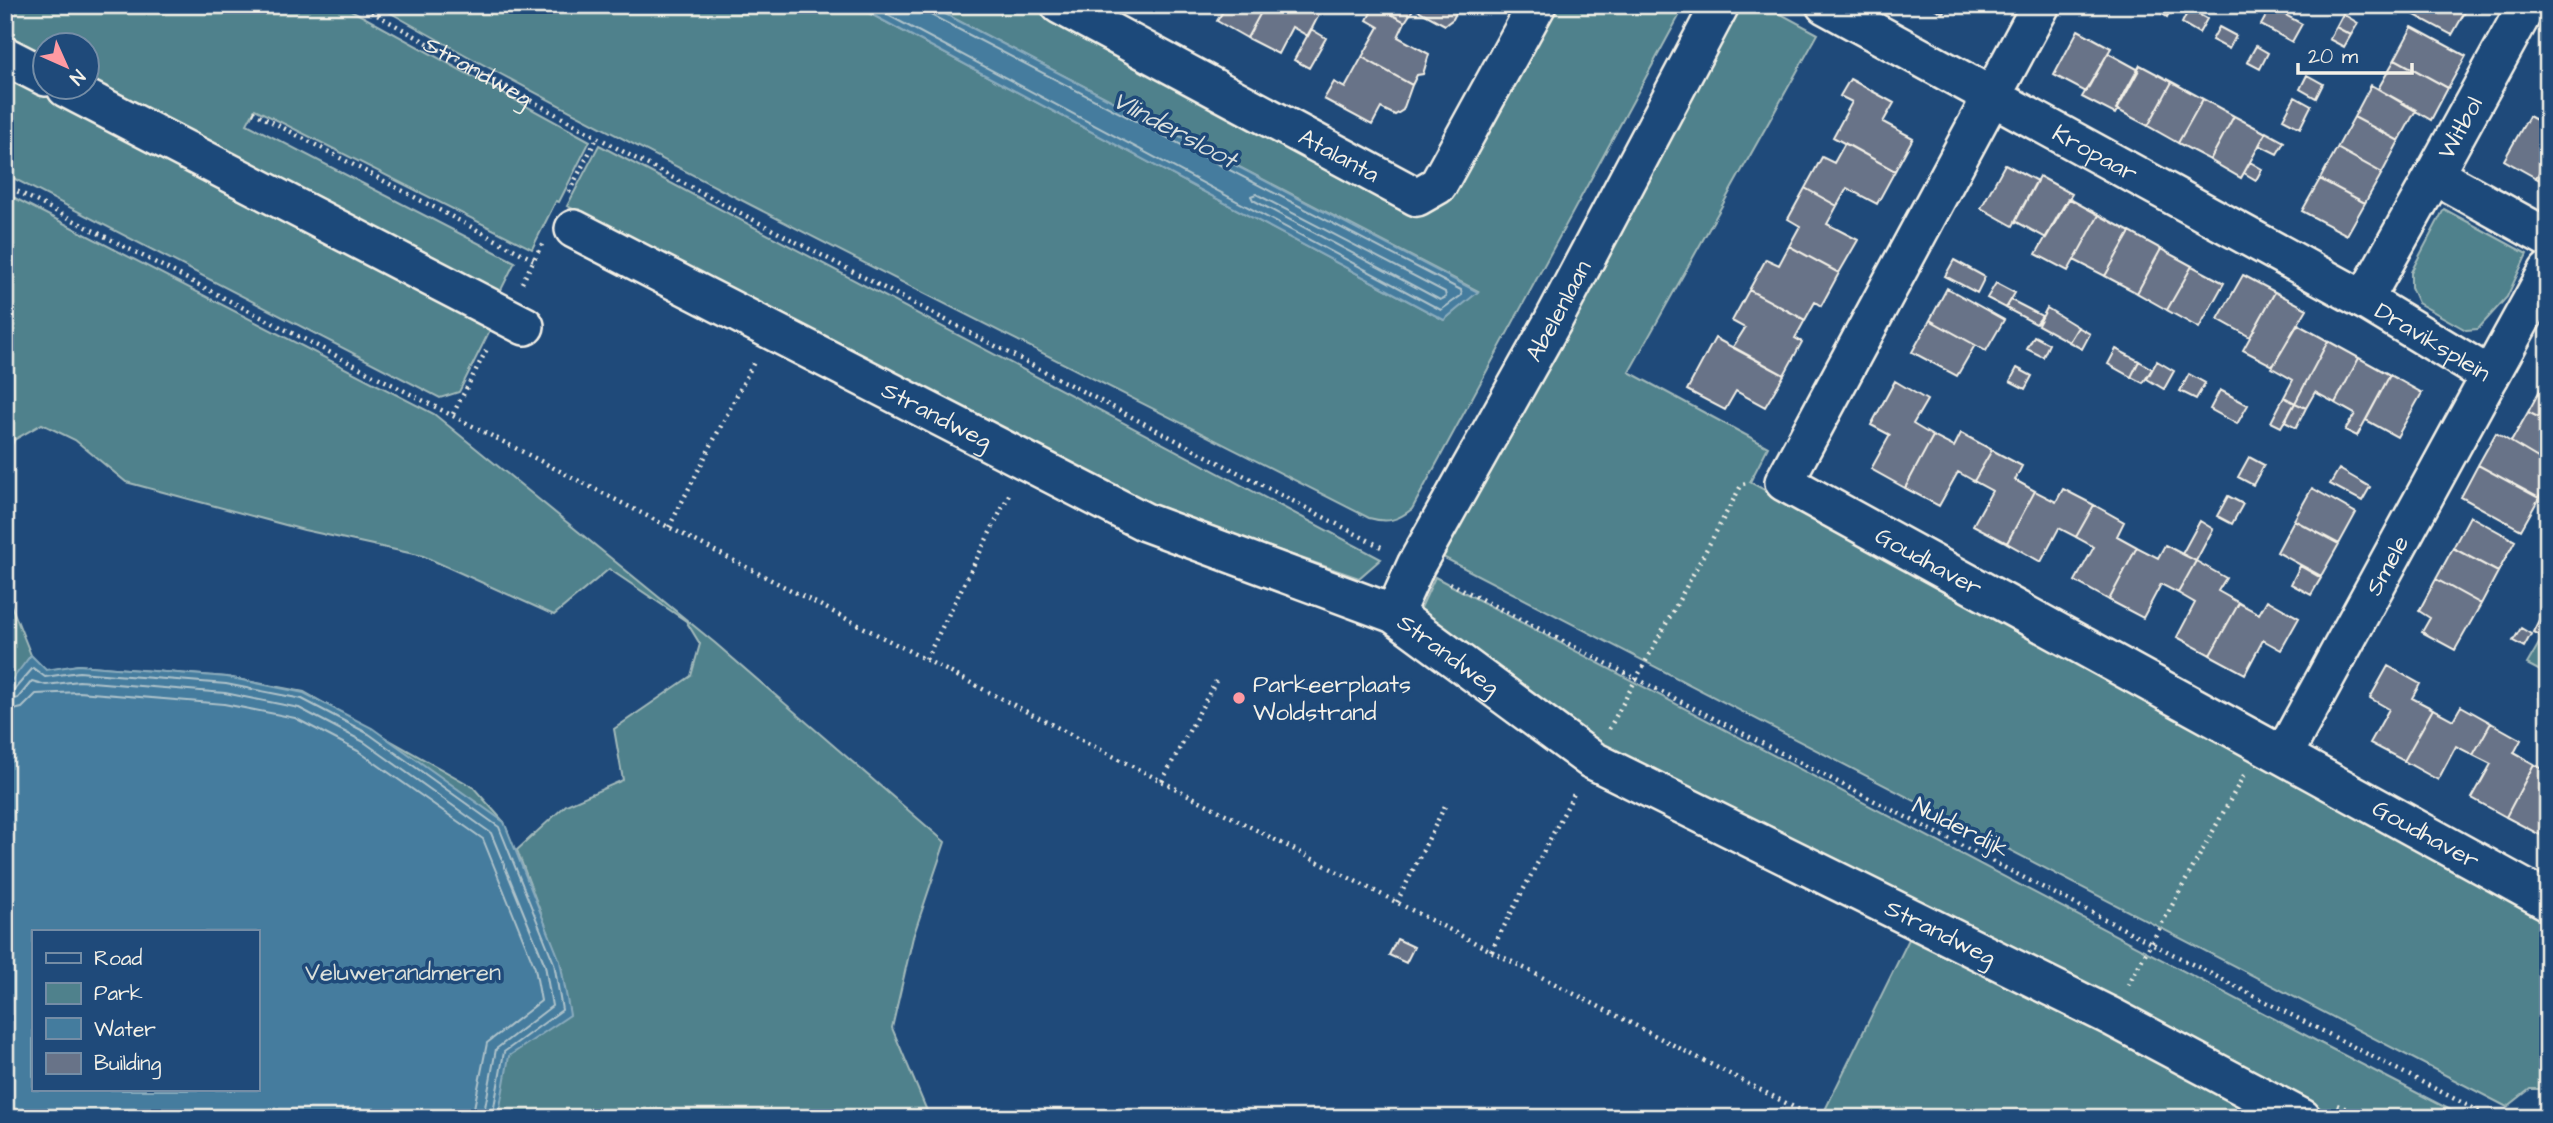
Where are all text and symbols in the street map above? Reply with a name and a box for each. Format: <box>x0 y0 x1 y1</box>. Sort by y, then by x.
street label: Strandweg <box>417 28 538 117</box>
north arrow <box>32 32 102 102</box>
scale bar <box>2298 32 2411 76</box>
text: 20 m <box>2308 42 2359 71</box>
text: N <box>63 63 91 91</box>
water label: Vlindersloot <box>1106 82 1245 179</box>
street label: Witbol <box>2430 91 2492 166</box>
street label: Kropaar <box>2046 117 2143 191</box>
street label: Atalanta <box>1292 120 1385 192</box>
street label: Abelenlaan <box>1518 254 1600 368</box>
street label: Draviksplein <box>2368 294 2497 390</box>
street label: Strandweg <box>876 374 998 459</box>
street label: Goudhaver <box>1869 519 1988 605</box>
street label: Smele <box>2358 530 2418 602</box>
street label: Strandweg <box>1390 606 1506 705</box>
place label: Parkeerplaats Woldstrand <box>1253 668 1411 730</box>
marker: Parkeerplaats Woldstrand <box>1231 690 1247 706</box>
street label: Nulderdijk <box>1906 789 2015 867</box>
street label: Goudhaver <box>2366 792 2485 878</box>
street label: Strandweg <box>1879 891 2001 976</box>
legend <box>32 930 259 1092</box>
text: Road <box>94 944 142 973</box>
park label: Veluwerandmeren <box>305 956 501 990</box>
text: Park <box>94 979 143 1008</box>
text: Water <box>94 1015 156 1044</box>
text: Building <box>94 1049 162 1080</box>

